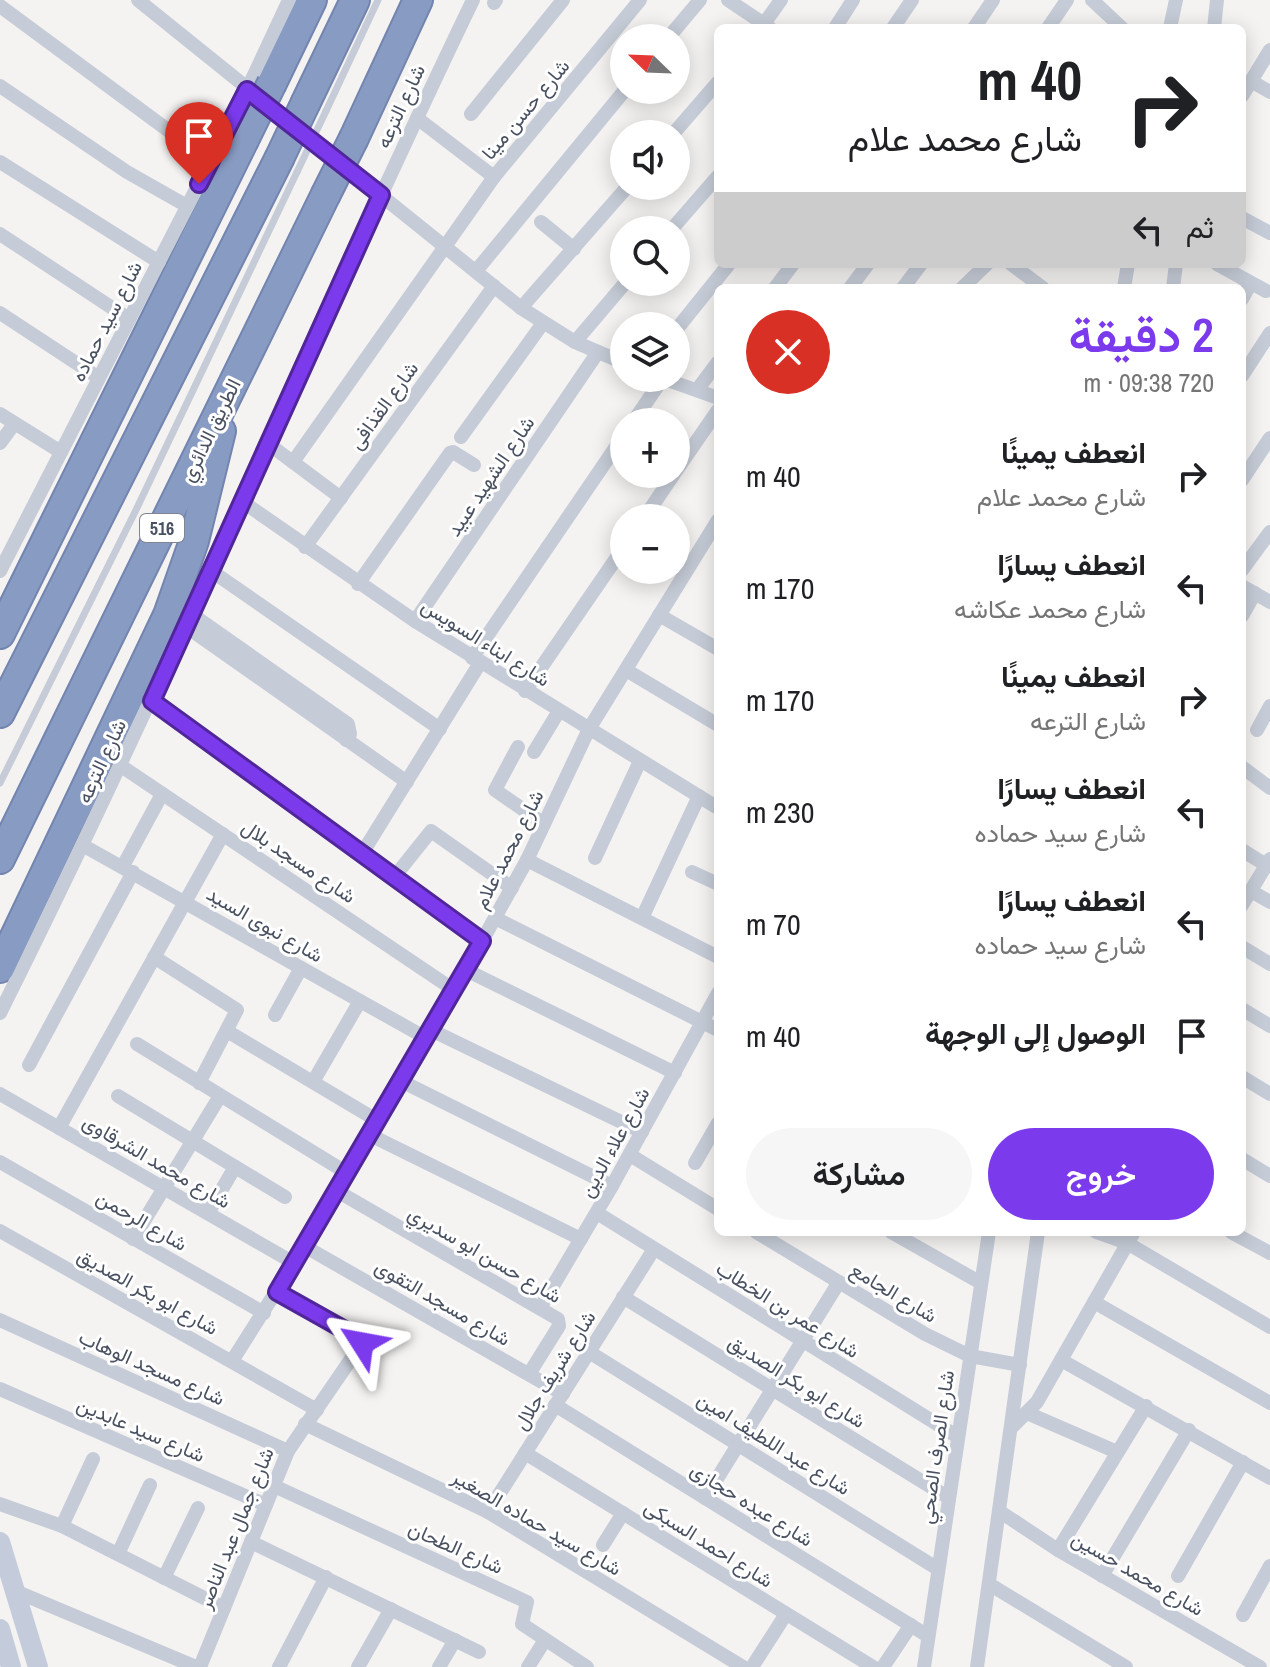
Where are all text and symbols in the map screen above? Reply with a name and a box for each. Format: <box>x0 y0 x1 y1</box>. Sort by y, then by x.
north arrow <box>610 24 690 104</box>
map controls <box>610 24 690 584</box>
text: 40 m <box>977 42 1082 117</box>
street label: شارع حسن مينا <box>475 53 576 166</box>
icon: right <box>1110 56 1214 160</box>
street label: شارع الترعه <box>369 60 432 153</box>
pin <box>165 102 233 184</box>
icon: arrive <box>177 114 221 158</box>
text: شارع محمد علام <box>848 114 1082 162</box>
button: sound <box>610 120 690 200</box>
text: ثم <box>1186 207 1214 247</box>
icon: left <box>1126 208 1170 252</box>
button: search <box>610 216 690 296</box>
street label: شارع سيد حماده <box>64 256 149 386</box>
text: 2 دقيقة <box>1068 302 1214 367</box>
button: close <box>746 310 830 394</box>
button: layers <box>610 312 690 392</box>
street label: شارع القذافى <box>342 356 425 455</box>
text: 720 m · 09:38 <box>1084 365 1214 400</box>
street label: الطريق الدائري <box>173 374 250 488</box>
button: + <box>610 408 690 488</box>
street label: شارع الشهيد عبيد <box>440 411 541 542</box>
text: انعطف يمينًا <box>1001 432 1146 472</box>
icon: right <box>1170 454 1214 498</box>
text: 40 m <box>746 456 801 496</box>
text: شارع محمد علام <box>977 479 1146 514</box>
button: − <box>610 504 690 584</box>
road number: 516 <box>140 514 184 542</box>
text: انعطف يسارًا <box>997 544 1146 584</box>
icon: left <box>1170 566 1214 610</box>
text: 170 m <box>746 568 814 608</box>
text: شارع محمد عكاشه <box>954 591 1146 626</box>
street label: شارع ابناء السويس <box>416 592 556 693</box>
text: انعطف يمينًا <box>1001 656 1146 696</box>
icon: right <box>1170 678 1214 722</box>
text: 170 m <box>746 680 814 720</box>
text: شارع الترعه <box>1030 703 1146 738</box>
street label: شارع الترعه <box>70 715 133 808</box>
text: انعطف يسارًا <box>997 768 1146 808</box>
street label: شارع محمد علام <box>466 785 550 914</box>
icon: left <box>1170 790 1214 834</box>
text: 230 m <box>746 792 814 832</box>
street label: شارع مسجد بلال <box>236 813 361 910</box>
text: شارع سيد حماده <box>974 815 1146 850</box>
street label: شارع نبوى السيد <box>201 880 328 969</box>
text: انعطف يسارًا <box>997 880 1146 920</box>
icon: left <box>1170 902 1214 946</box>
text: 70 m <box>746 904 801 944</box>
text: شارع سيد حماده <box>974 927 1146 962</box>
text: الوصول إلى الوجهة <box>925 1013 1146 1053</box>
icon: arrive <box>1170 1014 1214 1058</box>
text: 40 m <box>746 1016 801 1056</box>
street label: شارع علاء الدين <box>573 1082 656 1203</box>
street label: شارع محمد الشرقاوى <box>78 1108 236 1215</box>
button: مشاركة <box>746 1128 972 1220</box>
button: خروج <box>988 1128 1214 1220</box>
street label: شارع الرحمن <box>91 1183 192 1258</box>
street label: شارع حسن ابو سديري <box>401 1199 567 1312</box>
street label: شارع ابو بكر الصديق <box>72 1241 223 1342</box>
street label: شارع مسجد التقوى <box>370 1252 516 1353</box>
street label: شارع عمر بن الخطاب <box>711 1254 865 1365</box>
street label: شارع الجامع <box>845 1256 942 1329</box>
position arrow <box>320 1301 404 1385</box>
street label: شارع شريف جلال <box>507 1305 602 1435</box>
street label: شارع مسجد الوهاب <box>74 1323 229 1412</box>
street label: شارع ابو بكر الصديق <box>723 1328 871 1435</box>
street label: شارع الصرف الصحي <box>912 1368 964 1526</box>
street label: شارع عبد اللطيف امين <box>692 1385 856 1502</box>
street label: شارع سيد عابدين <box>72 1390 209 1469</box>
street label: شارع جمال عبد الناصر <box>190 1443 281 1614</box>
street label: شارع عبده حجازى <box>685 1455 818 1553</box>
street label: شارع سيد حماده الصغير <box>446 1462 627 1582</box>
street label: شارع احمد السبكى <box>639 1493 778 1594</box>
street label: شارع الطحان <box>404 1514 508 1581</box>
street label: شارع محمد حسين <box>1066 1524 1209 1623</box>

